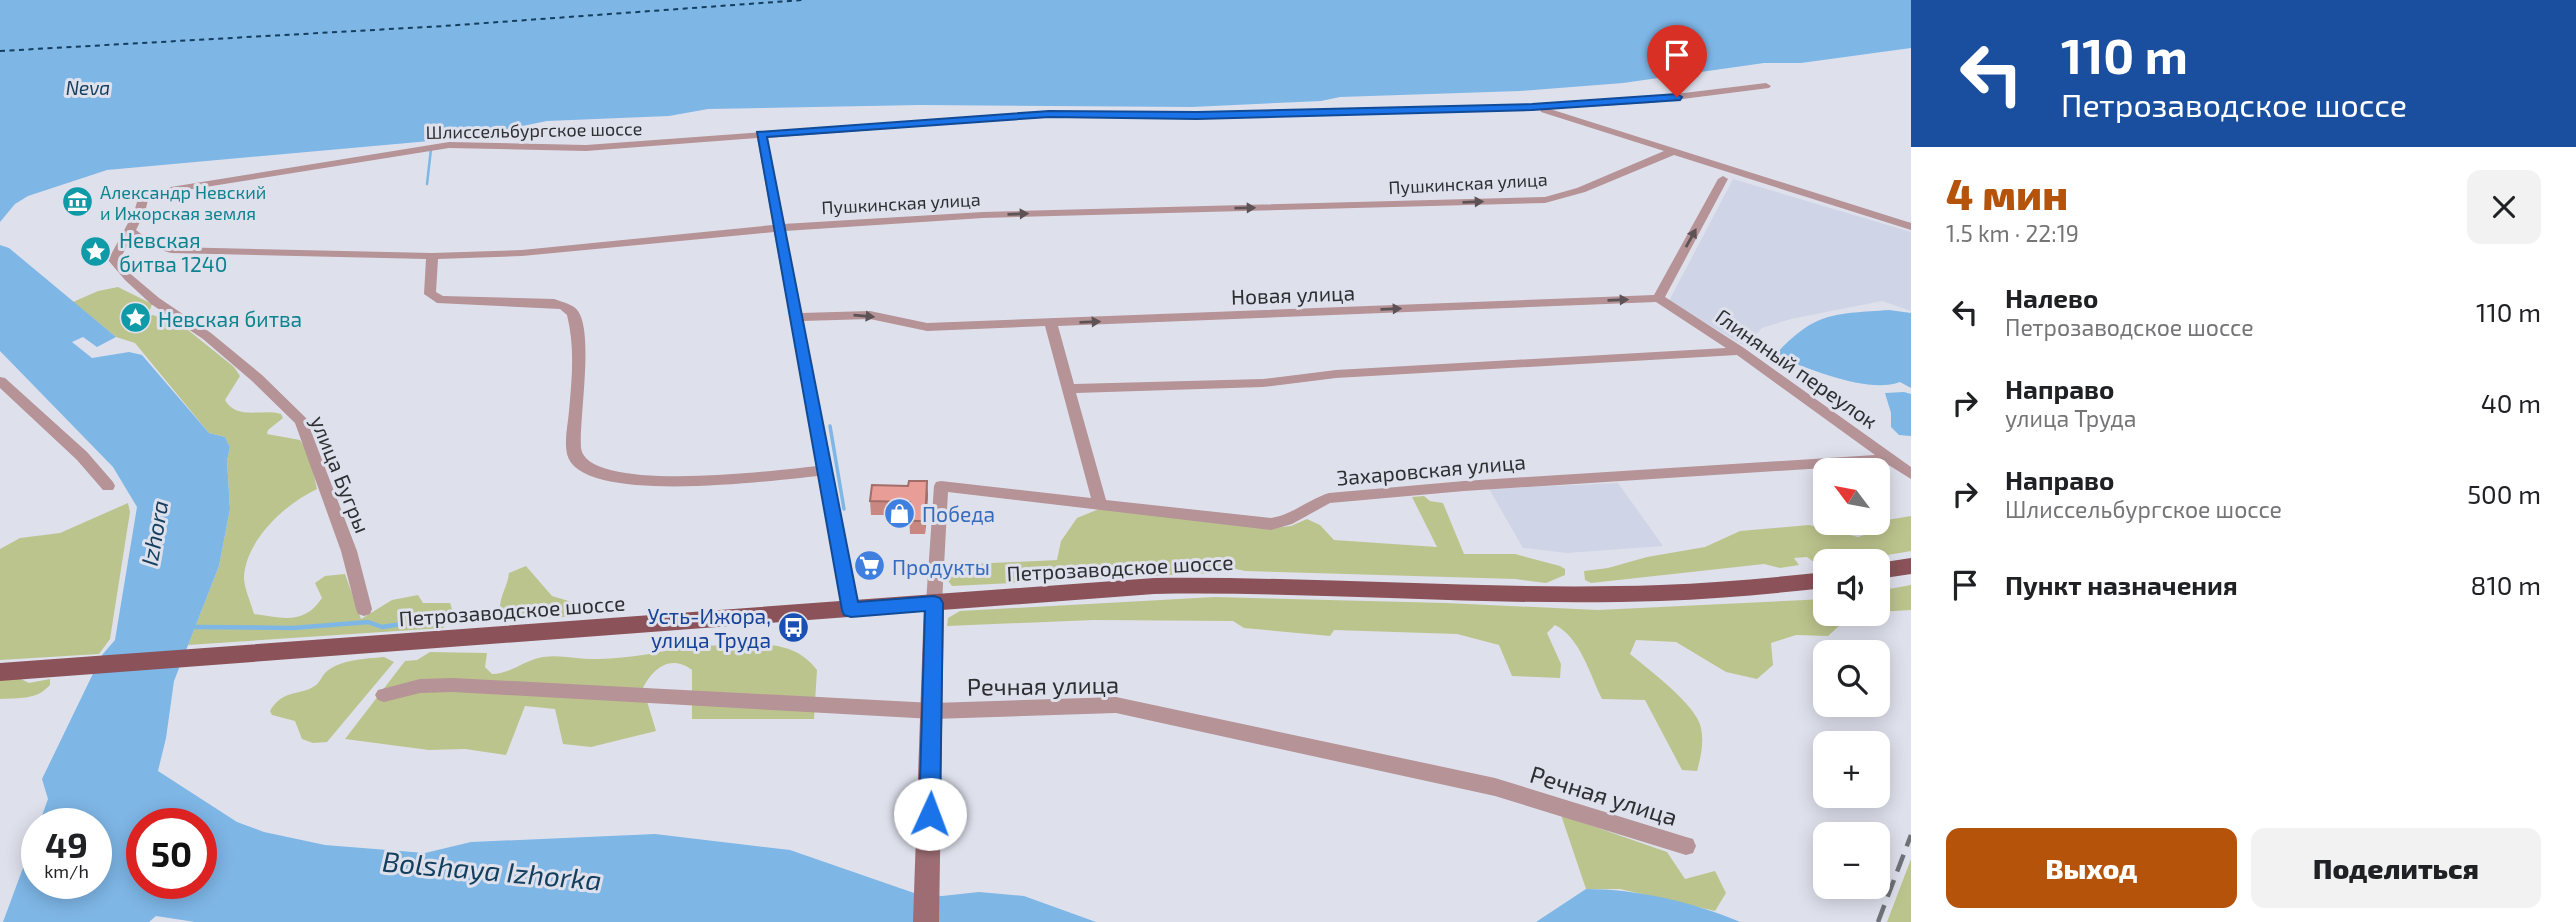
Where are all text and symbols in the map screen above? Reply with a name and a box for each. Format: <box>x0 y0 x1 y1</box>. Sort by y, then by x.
pin <box>1647 25 1707 97</box>
text: 110 m <box>2061 25 2188 84</box>
icon: left <box>1946 28 2037 119</box>
icon: arrive <box>1658 36 1696 74</box>
water label: Neva <box>66 76 110 99</box>
text: Петрозаводское шоссе <box>2061 85 2407 123</box>
street label: Шлиссельбургское шоссе <box>425 117 643 143</box>
street label: Пушкинская улица <box>1388 168 1548 198</box>
text: 4 мин <box>1946 168 2068 218</box>
button: close <box>2467 170 2541 244</box>
place label: Александр Невский и Ижорская земля <box>100 181 266 224</box>
museum icon: Александр Невский и Ижорская земля <box>60 185 94 219</box>
street label: Пушкинская улица <box>821 188 981 218</box>
one-way arrow <box>1462 197 1484 208</box>
one-way arrow <box>1235 203 1257 214</box>
one-way arrow <box>1007 209 1029 220</box>
text: 1.5 km · 22:19 <box>1946 219 2079 247</box>
place label: Невская битва 1240 <box>119 227 227 276</box>
one-way arrow <box>1684 228 1696 248</box>
place icon: Невская битва 1240 <box>79 234 113 268</box>
street label: Новая улица <box>1231 279 1355 310</box>
text: Налево <box>2005 282 2098 313</box>
icon: left <box>1946 293 1984 331</box>
one-way arrow <box>1607 294 1629 305</box>
text: 110 m <box>2476 296 2541 327</box>
place icon: Невская битва <box>118 301 152 335</box>
street label: Глиняный переулок <box>1711 303 1883 434</box>
one-way arrow <box>1380 304 1402 315</box>
place label: Невская битва <box>158 306 302 331</box>
one-way arrow <box>853 311 875 322</box>
text: Петрозаводское шоссе <box>2005 313 2254 341</box>
one-way arrow <box>1079 317 1101 328</box>
text: Направо <box>2005 373 2114 404</box>
icon: right <box>1946 384 1984 422</box>
text: 40 m <box>2481 387 2541 418</box>
text: улица Труда <box>2005 404 2137 432</box>
street label: улица Бугры <box>305 412 376 537</box>
street label: Захаровская улица <box>1335 448 1527 491</box>
north arrow <box>1813 458 1890 536</box>
map controls <box>1813 458 1890 899</box>
text: Направо <box>2005 464 2114 495</box>
icon: right <box>1946 475 1984 513</box>
text: 500 m <box>2467 478 2541 509</box>
text: Шлиссельбургское шоссе <box>2005 495 2282 523</box>
shop icon: Победа <box>882 496 916 530</box>
water label: Izhora <box>134 498 174 568</box>
place label: Победа <box>922 501 995 526</box>
supermarket icon: Продукты <box>852 549 886 583</box>
street label: Петрозаводское шоссе <box>1006 549 1234 585</box>
button: sound <box>1813 549 1890 626</box>
place label: Продукты <box>892 554 990 580</box>
icon: arrive <box>1946 566 1984 604</box>
text: Пункт назначения <box>2005 569 2238 600</box>
text: 810 m <box>2471 569 2541 600</box>
street label: Петрозаводское шоссе <box>398 590 626 630</box>
place label: Усть-Ижора, улица Труда <box>648 603 771 653</box>
bus stop icon: Усть-Ижора, улица Труда <box>777 610 811 644</box>
button: search <box>1813 640 1890 717</box>
street label: Речная улица <box>967 669 1119 702</box>
button: + <box>1813 731 1890 808</box>
street label: Речная улица <box>1527 759 1681 832</box>
position arrow <box>893 777 967 851</box>
speed limit sign: 50 <box>126 808 217 899</box>
button: − <box>1813 822 1890 899</box>
text: 49 <box>45 823 88 865</box>
button: Выход <box>1946 828 2237 908</box>
button: Поделиться <box>2251 828 2541 908</box>
water label: Bolshaya Izhorka <box>381 843 603 897</box>
text: km/h <box>44 860 89 882</box>

